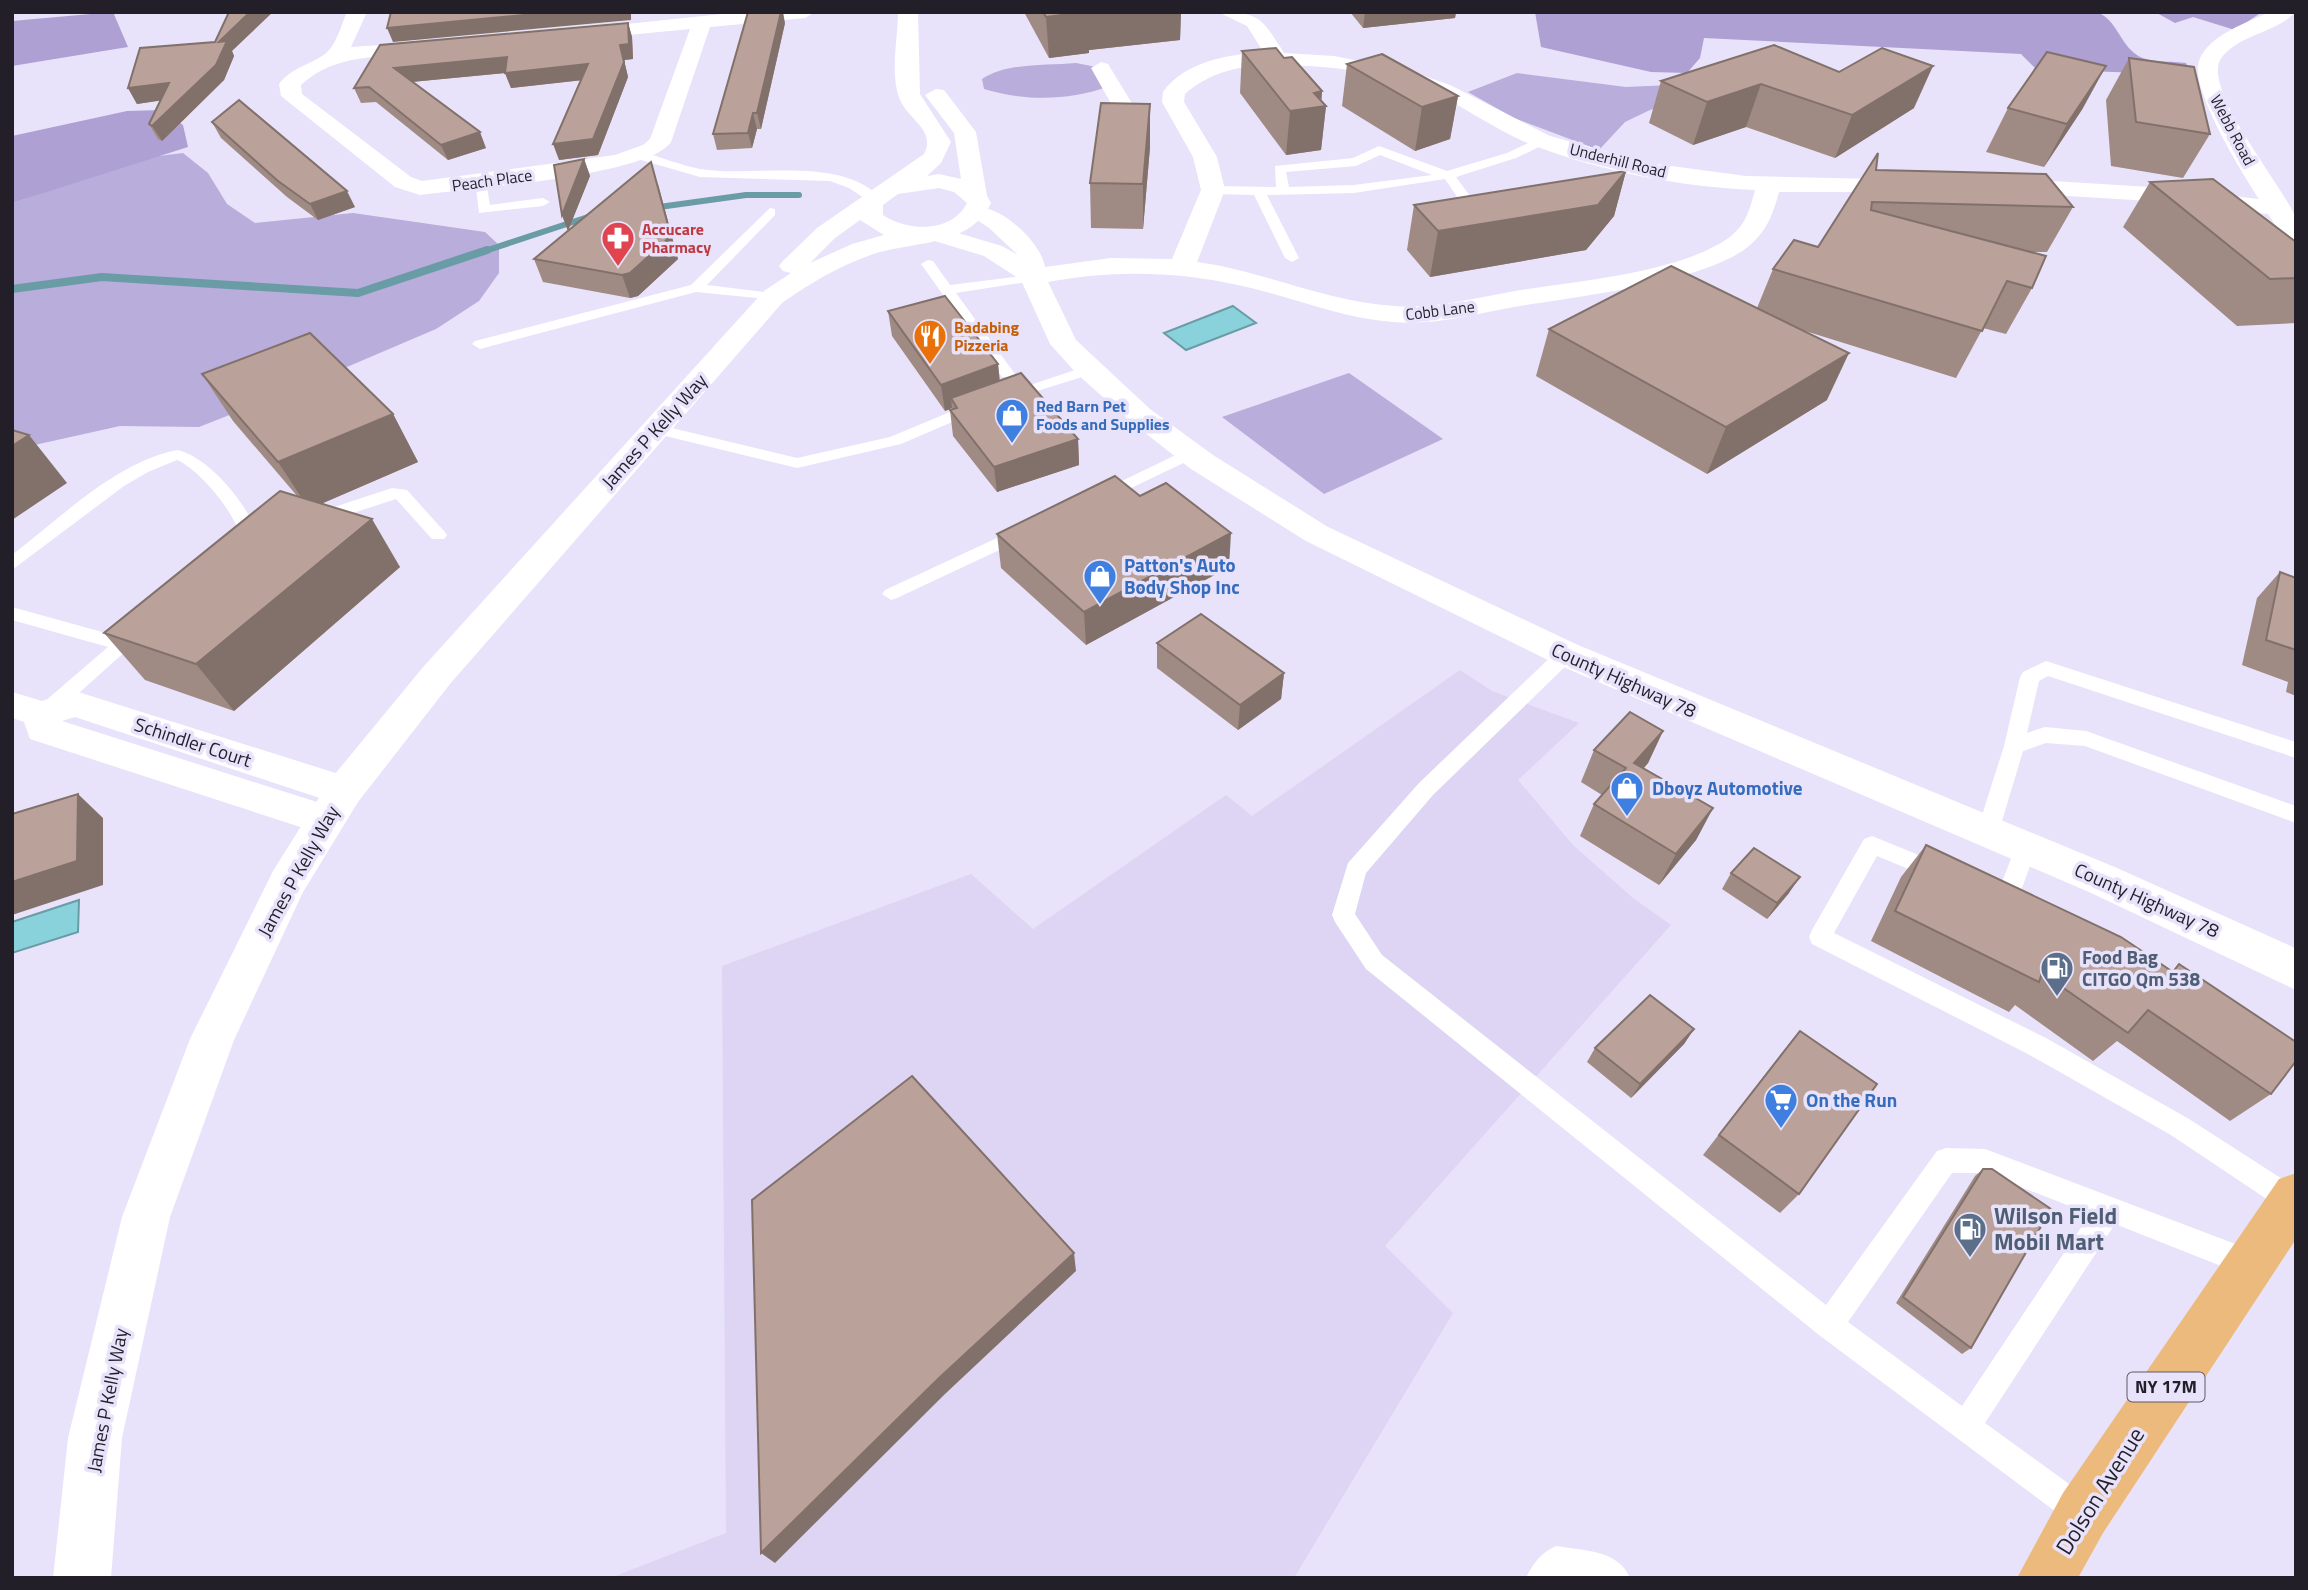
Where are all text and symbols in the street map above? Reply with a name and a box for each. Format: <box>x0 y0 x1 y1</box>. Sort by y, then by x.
street label: Webb Road <box>2204 90 2262 170</box>
street label: Underhill Road <box>1567 136 1669 184</box>
street label: Peach Place <box>450 162 534 198</box>
place label: Accucare Pharmacy <box>642 217 711 259</box>
pharmacy icon: Accucare Pharmacy <box>599 219 637 268</box>
street label: Cobb Lane <box>1404 294 1476 326</box>
place label: Badabing Pizzeria <box>954 315 1020 357</box>
restaurant icon: Badabing Pizzeria <box>911 317 949 366</box>
street label: James P Kelly Way <box>594 367 713 495</box>
place label: Red Barn Pet Foods and Supplies <box>1036 394 1170 436</box>
shop icon: Red Barn Pet Foods and Supplies <box>993 396 1031 445</box>
place label: Patton's Auto Body Shop Inc <box>1124 550 1240 601</box>
shop icon: Patton's Auto Body Shop Inc <box>1081 557 1119 606</box>
street label: County Highway 78 <box>1547 635 1702 725</box>
street label: Schindler Court <box>131 709 256 774</box>
shop icon: Dboyz Automotive <box>1608 769 1646 818</box>
place label: Dboyz Automotive <box>1652 773 1803 802</box>
street label: James P Kelly Way <box>249 800 346 942</box>
street label: County Highway 78 <box>2070 855 2225 945</box>
place label: Food Bag CITGO Qm 538 <box>2082 942 2201 993</box>
fuel station icon: Food Bag CITGO Qm 538 <box>2038 949 2076 998</box>
supermarket icon: On the Run <box>1762 1081 1800 1130</box>
place label: On the Run <box>1806 1085 1897 1114</box>
place label: Wilson Field Mobil Mart <box>1994 1198 2117 1259</box>
fuel station icon: Wilson Field Mobil Mart <box>1951 1210 1989 1259</box>
street label: James P Kelly Way <box>78 1325 135 1475</box>
road number: NY 17M <box>2128 1372 2204 1402</box>
street label: Dolson Avenue <box>2046 1420 2153 1561</box>

